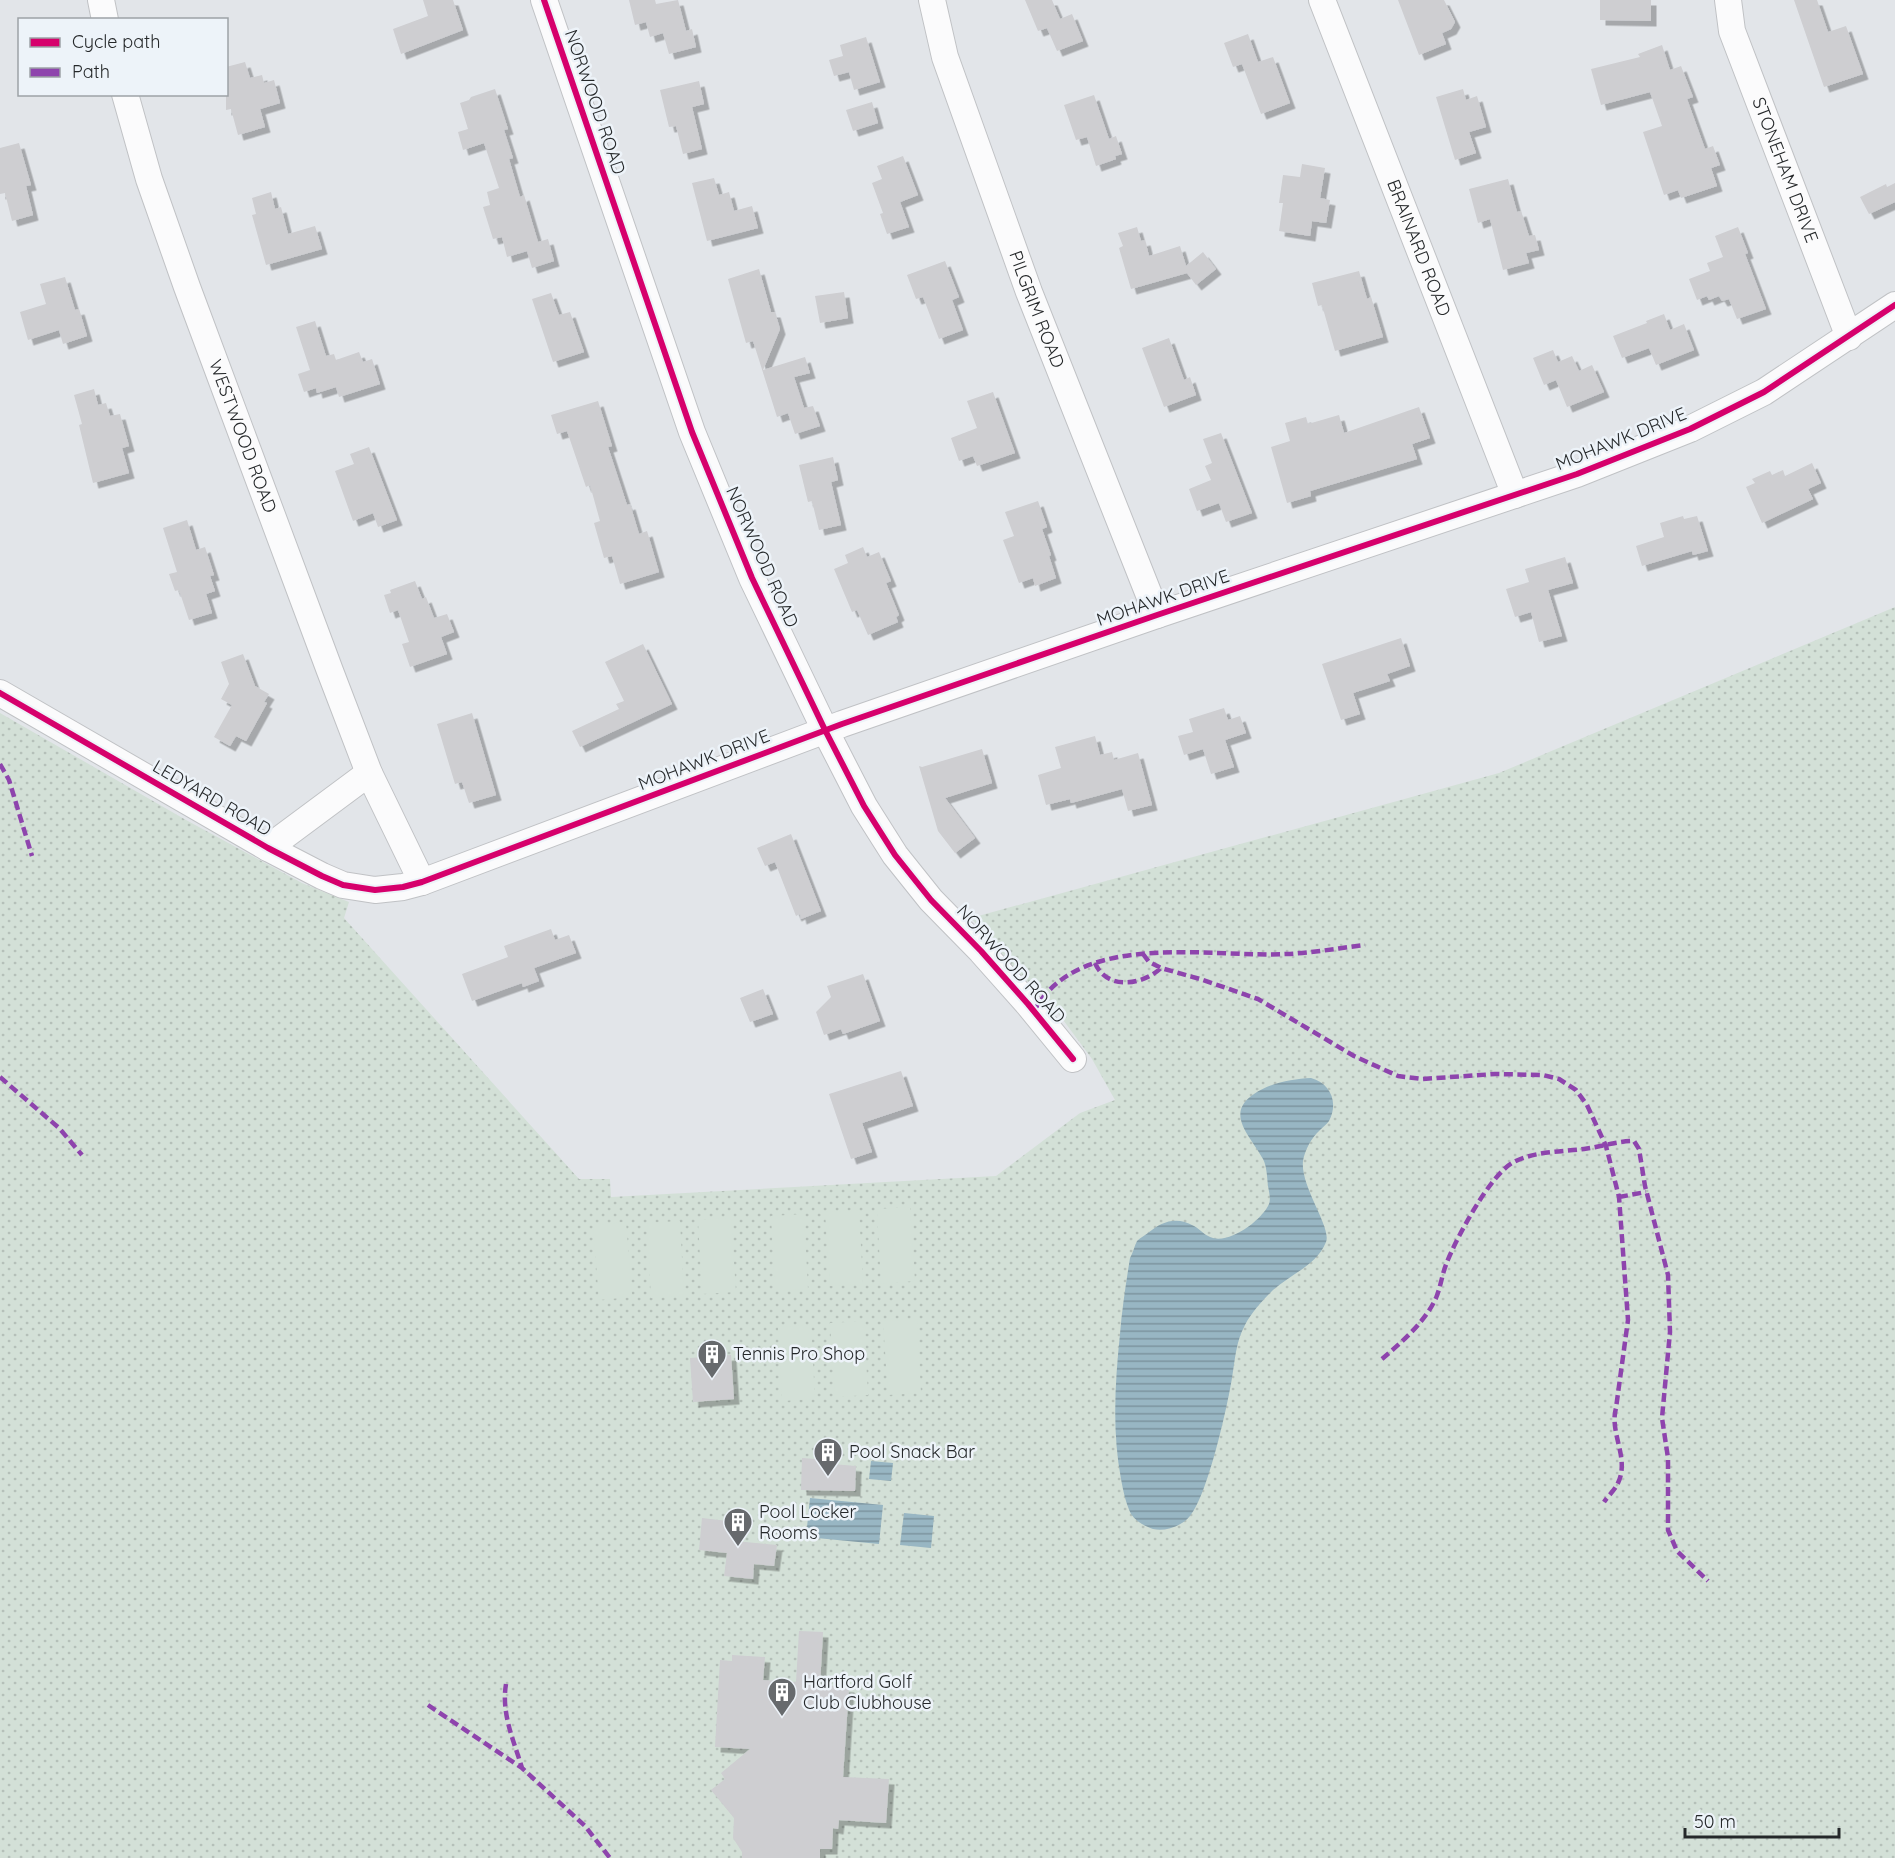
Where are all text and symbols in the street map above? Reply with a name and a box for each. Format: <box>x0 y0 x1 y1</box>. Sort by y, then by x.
legend <box>18 18 228 96</box>
street label: NORWOOD ROAD <box>560 26 631 177</box>
text: Cycle path <box>72 30 160 53</box>
text: Path <box>72 60 110 83</box>
street label: STONEHAM DRIVE <box>1747 94 1824 246</box>
street label: BRAINARD ROAD <box>1382 176 1456 319</box>
street label: PILGRIM ROAD <box>1004 248 1070 371</box>
street label: WESTWOOD ROAD <box>204 356 282 516</box>
street label: MOHAWK DRIVE <box>1552 402 1690 475</box>
street label: NORWOOD ROAD <box>721 483 804 631</box>
street label: MOHAWK DRIVE <box>1093 564 1232 631</box>
street label: MOHAWK DRIVE <box>635 724 773 795</box>
street label: LEDYARD ROAD <box>149 754 276 841</box>
street label: NORWOOD ROAD <box>952 900 1071 1028</box>
building icon: Tennis Pro Shop <box>696 1338 728 1380</box>
place label: Tennis Pro Shop <box>733 1342 865 1365</box>
building icon: Pool Snack Bar <box>812 1436 844 1478</box>
place label: Pool Snack Bar <box>849 1440 975 1463</box>
place label: Pool Locker Rooms <box>759 1500 857 1544</box>
building icon: Pool Locker Rooms <box>722 1506 754 1548</box>
place label: Hartford Golf Club Clubhouse <box>803 1670 932 1714</box>
building icon: Hartford Golf Club Clubhouse <box>766 1676 798 1718</box>
scale bar <box>1685 1801 1840 1839</box>
text: 50 m <box>1694 1810 1736 1833</box>

